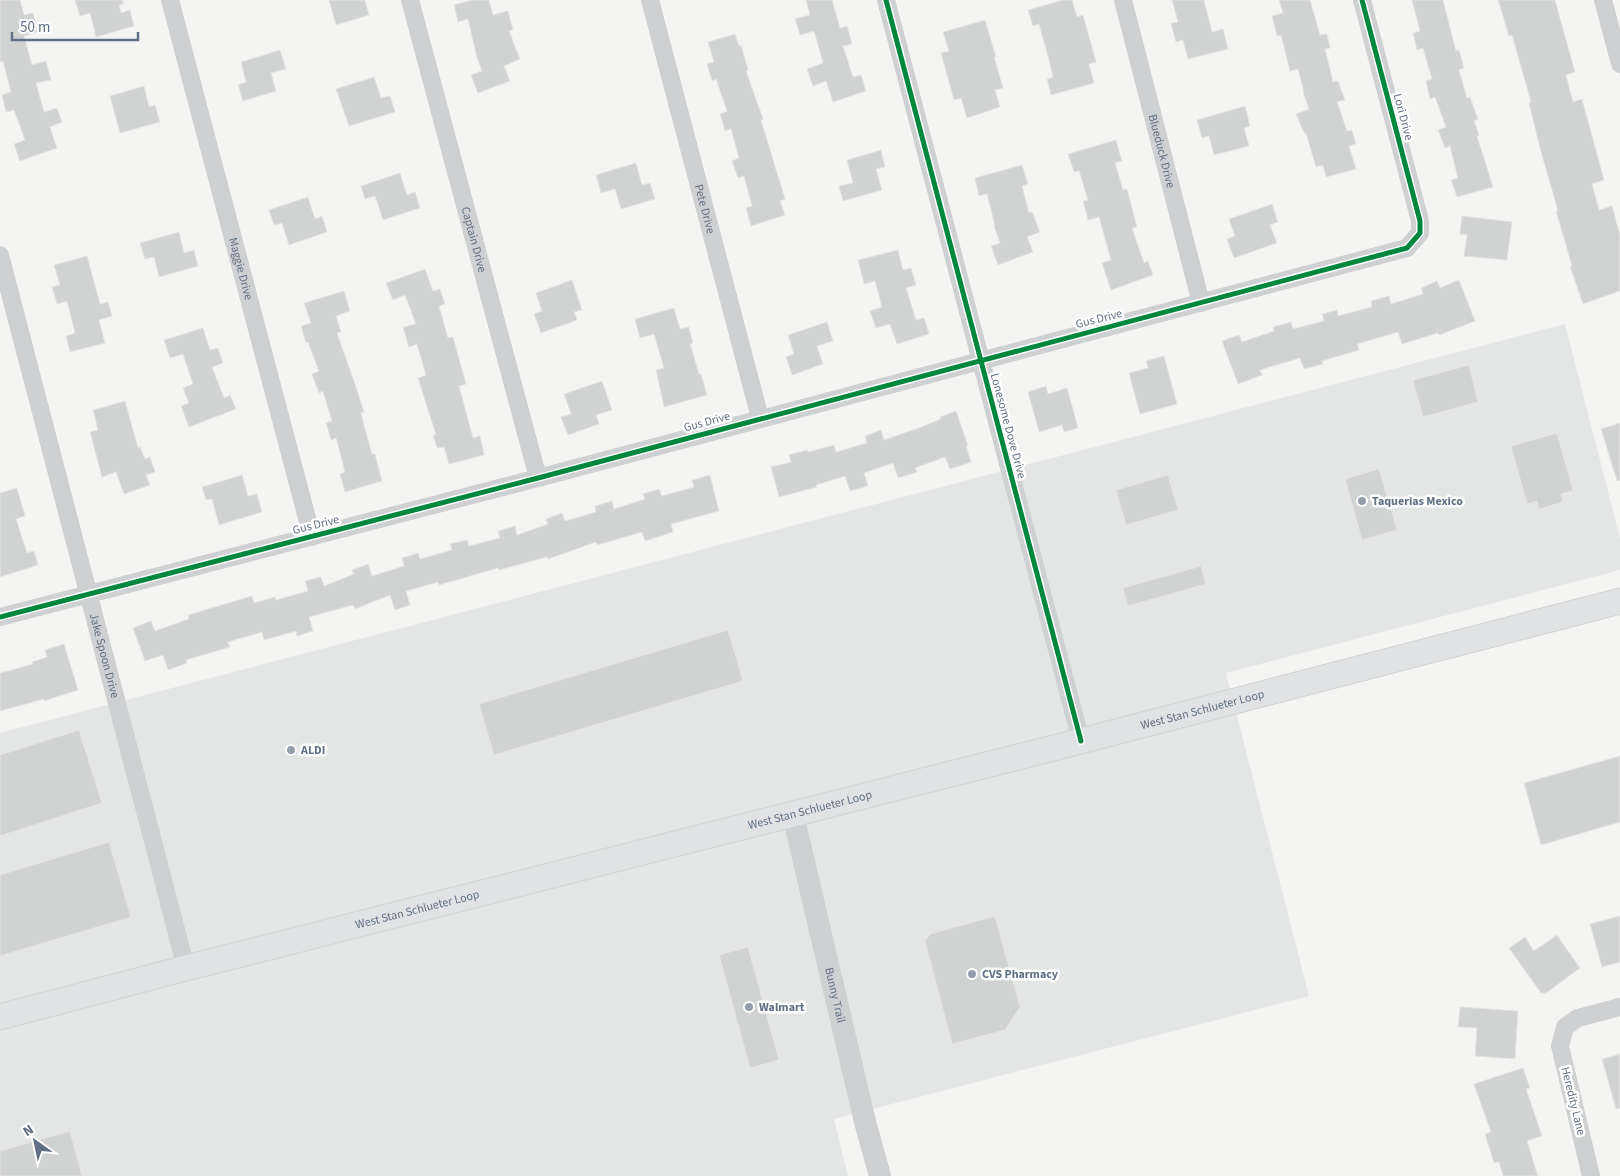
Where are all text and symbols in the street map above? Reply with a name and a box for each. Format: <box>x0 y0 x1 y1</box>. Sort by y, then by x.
scale bar <box>12 10 139 42</box>
text: 50 m <box>20 17 50 38</box>
street label: Lori Drive <box>1389 92 1417 142</box>
street label: Blueduck Drive <box>1144 112 1180 190</box>
street label: Pete Drive <box>690 182 720 236</box>
street label: Captain Drive <box>457 205 491 274</box>
street label: Maggie Drive <box>225 236 258 302</box>
street label: Gus Drive <box>1074 305 1124 333</box>
street label: Lonesome Dove Drive <box>986 371 1030 481</box>
street label: Gus Drive <box>682 408 732 436</box>
place label: Taquerias Mexico <box>1372 493 1463 510</box>
marker: Taquerias Mexico <box>1356 495 1368 507</box>
street label: Gus Drive <box>291 511 341 539</box>
street label: Jake Spoon Drive <box>85 611 124 700</box>
street label: West Stan Schlueter Loop <box>1139 685 1266 734</box>
place label: ALDI <box>300 742 325 759</box>
marker: ALDI <box>285 744 297 756</box>
street label: West Stan Schlueter Loop <box>746 786 874 834</box>
street label: West Stan Schlueter Loop <box>354 885 481 933</box>
street label: Bunny Trail <box>821 966 850 1025</box>
place label: CVS Pharmacy <box>982 966 1059 983</box>
marker: CVS Pharmacy <box>966 968 978 980</box>
place label: Walmart <box>759 999 805 1016</box>
marker: Walmart <box>743 1001 755 1013</box>
street label: Heredity Lane <box>1556 1065 1590 1137</box>
north arrow <box>10 1116 60 1166</box>
text: N <box>19 1120 38 1142</box>

